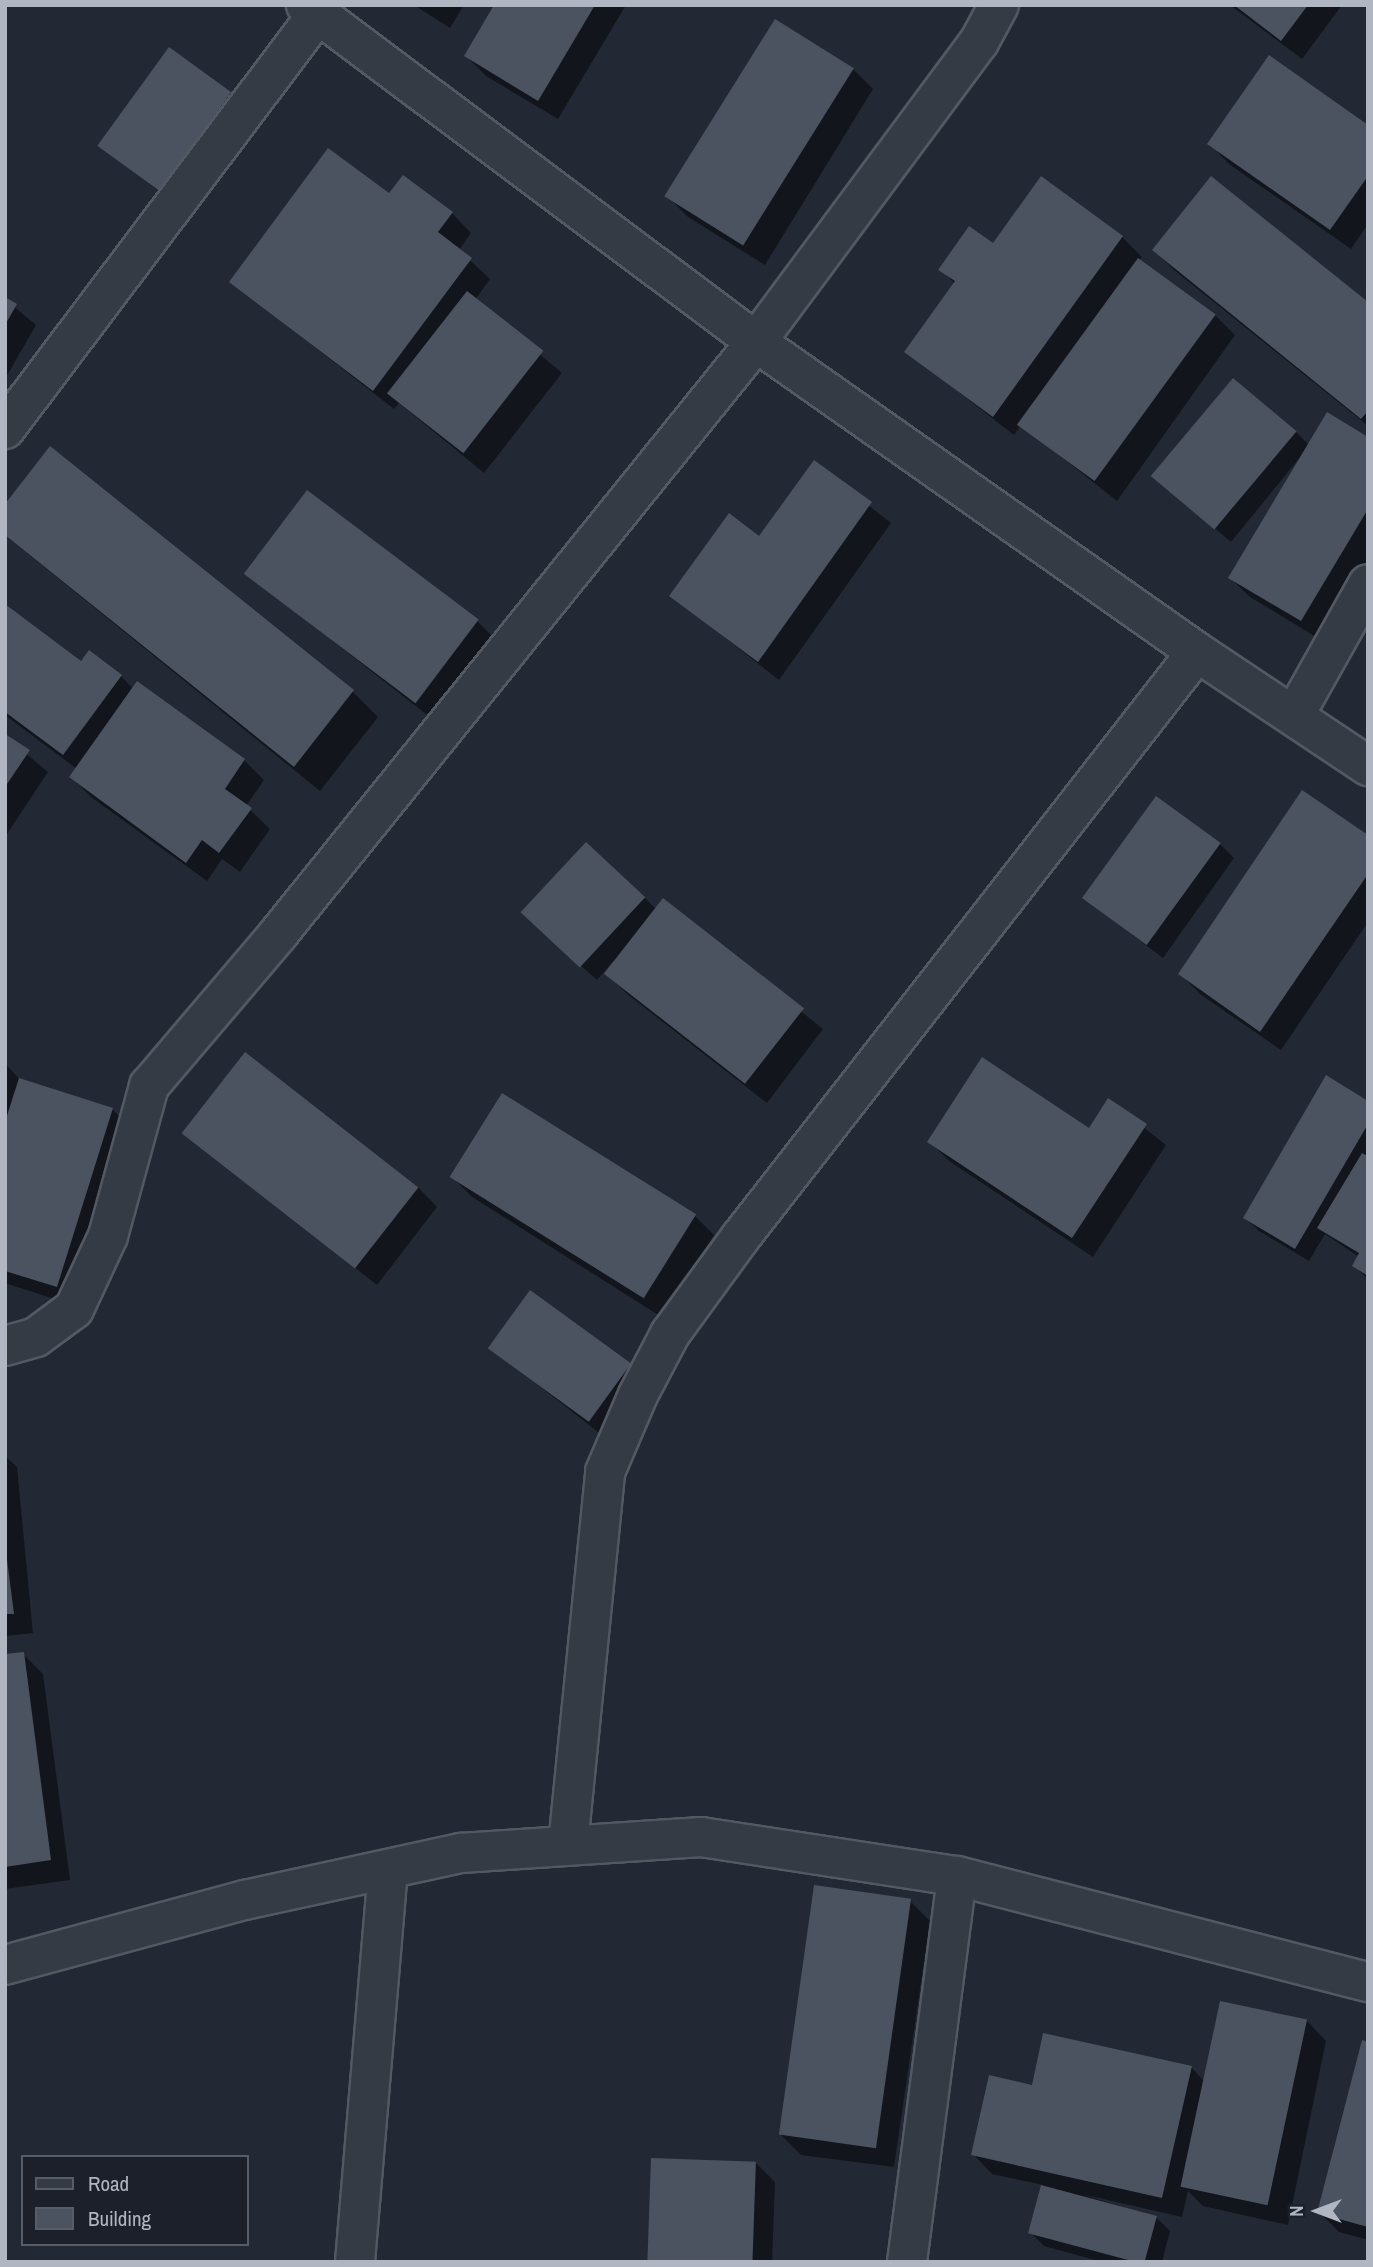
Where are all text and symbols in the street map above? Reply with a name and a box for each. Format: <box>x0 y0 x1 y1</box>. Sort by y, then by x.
legend <box>21 2155 248 2246</box>
text: Road <box>88 2169 129 2198</box>
north arrow <box>1282 2176 1352 2246</box>
text: Building <box>88 2204 151 2233</box>
text: N <box>1283 2205 1309 2217</box>

